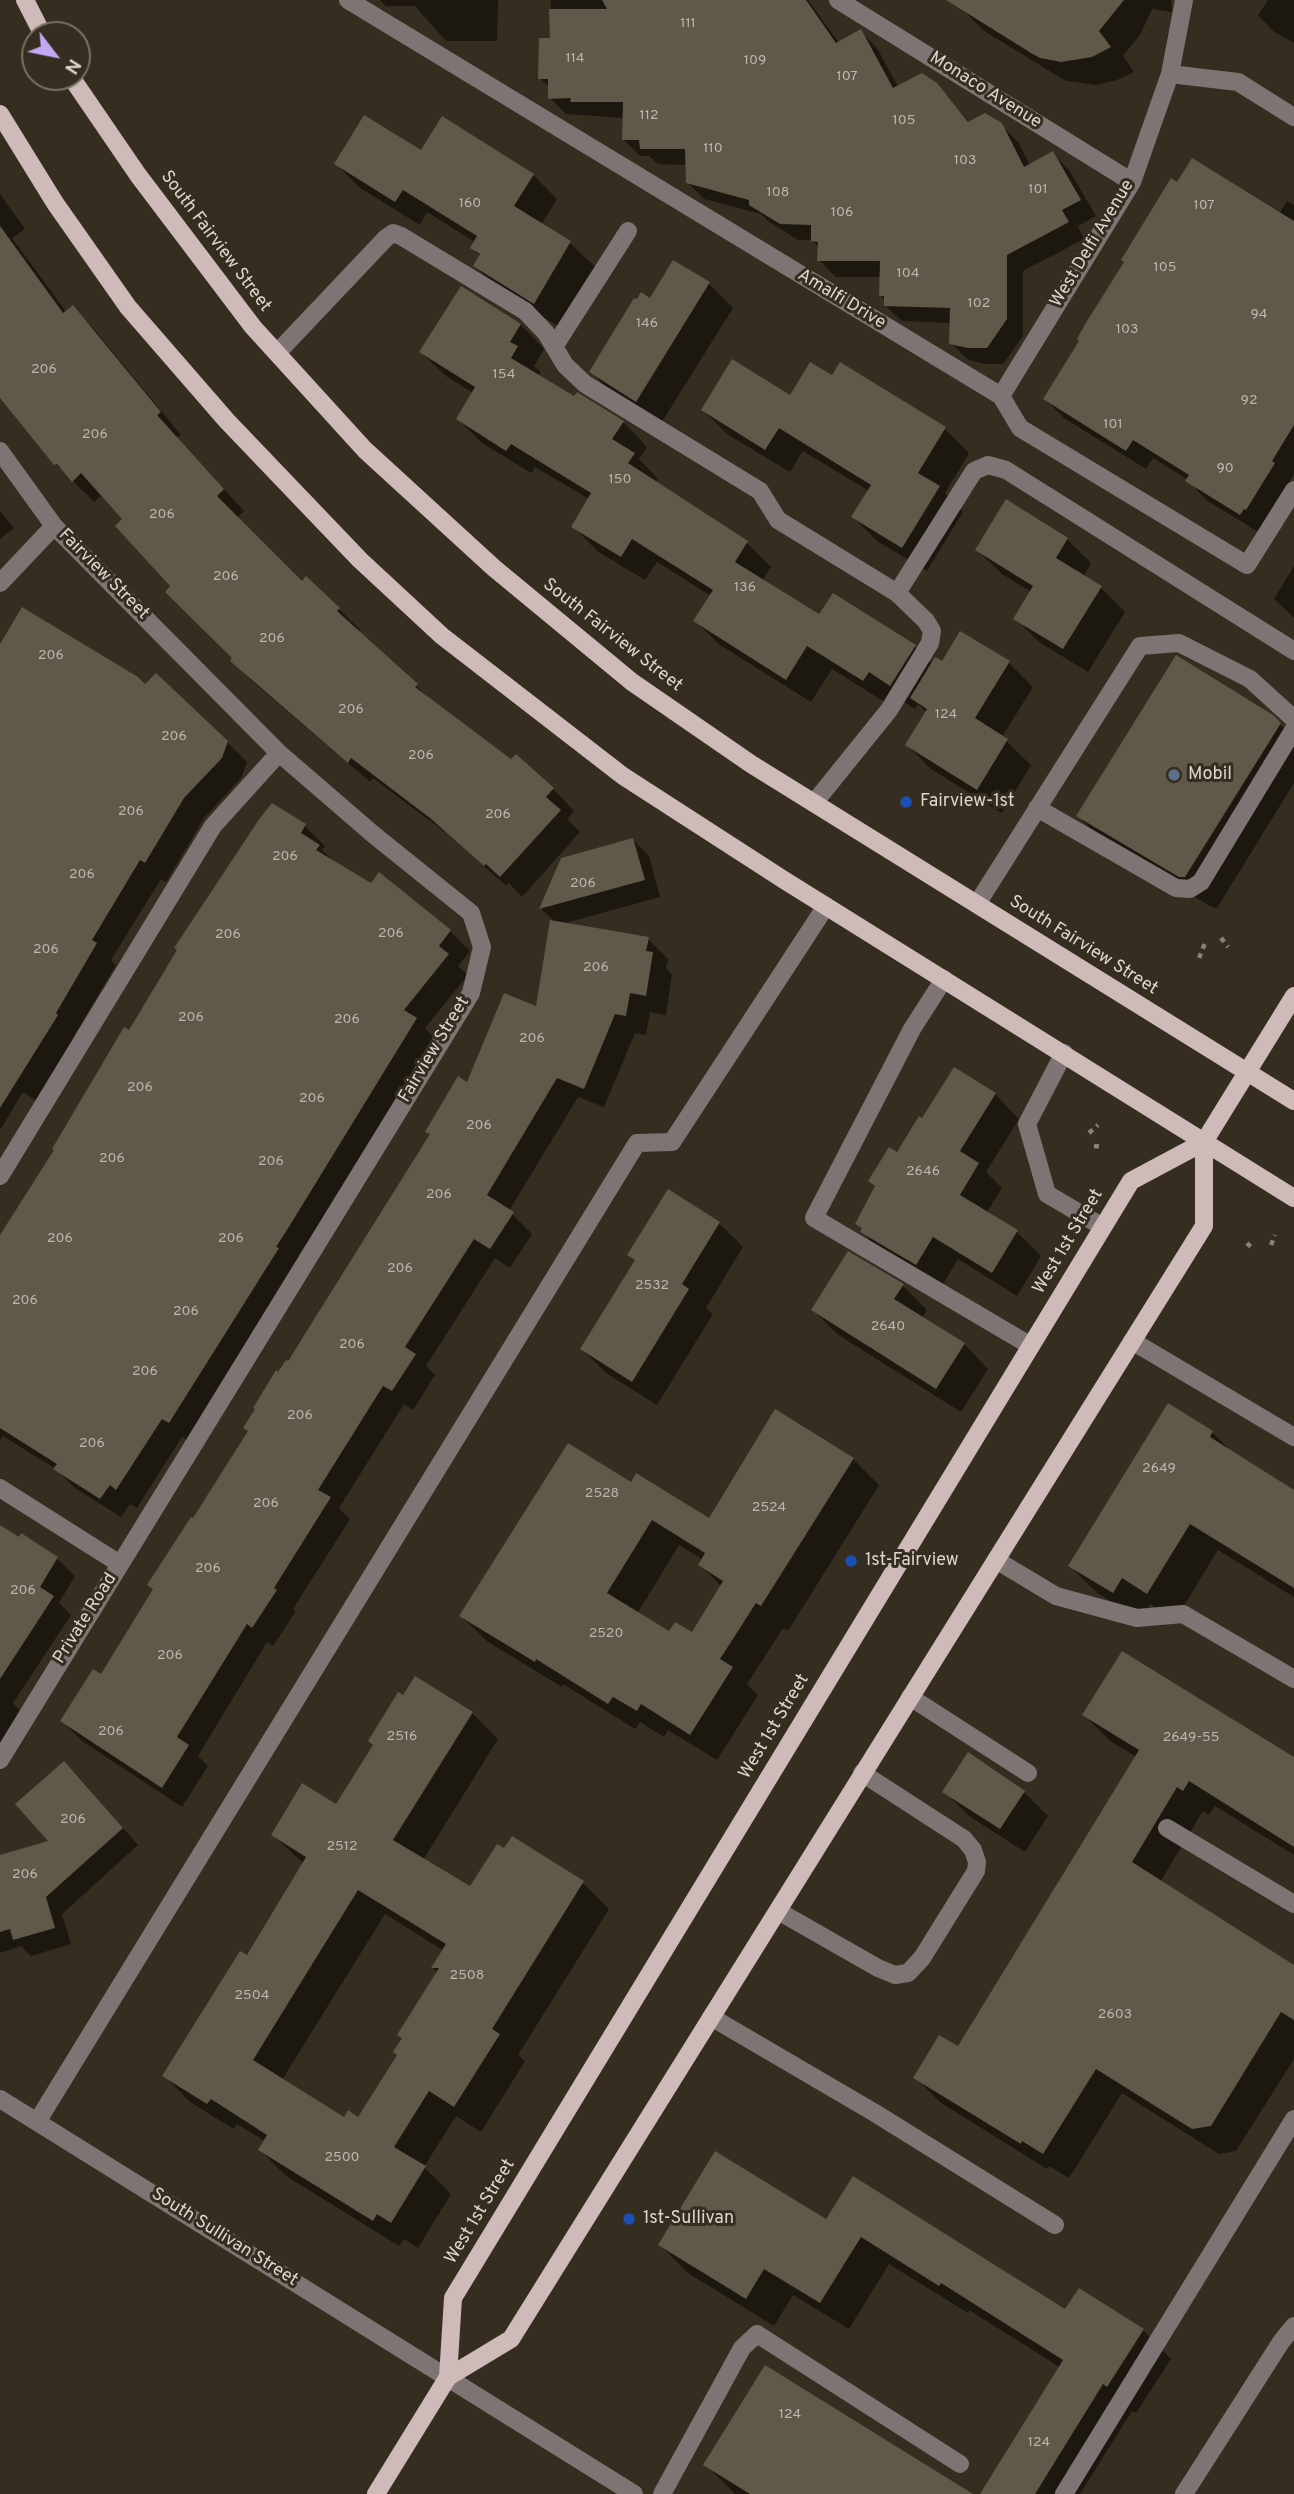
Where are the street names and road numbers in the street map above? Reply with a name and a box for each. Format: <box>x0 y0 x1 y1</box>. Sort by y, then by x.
street label: Monaco Avenue <box>925 48 1045 134</box>
street label: South Fairview Street <box>155 167 275 317</box>
street label: West Delfi Avenue <box>1046 176 1140 312</box>
street label: Amalfi Drive <box>793 265 889 335</box>
street label: Fairview Street <box>53 525 153 625</box>
street label: South Fairview Street <box>538 575 686 697</box>
street label: South Fairview Street <box>1005 891 1161 1001</box>
street label: Fairview Street <box>395 993 475 1107</box>
street label: West 1st Street <box>1029 1186 1109 1298</box>
street label: Private Road <box>50 1570 122 1668</box>
street label: West 1st Street <box>735 1671 815 1783</box>
street label: West 1st Street <box>441 2156 521 2268</box>
street label: South Sullivan Street <box>147 2184 301 2292</box>

